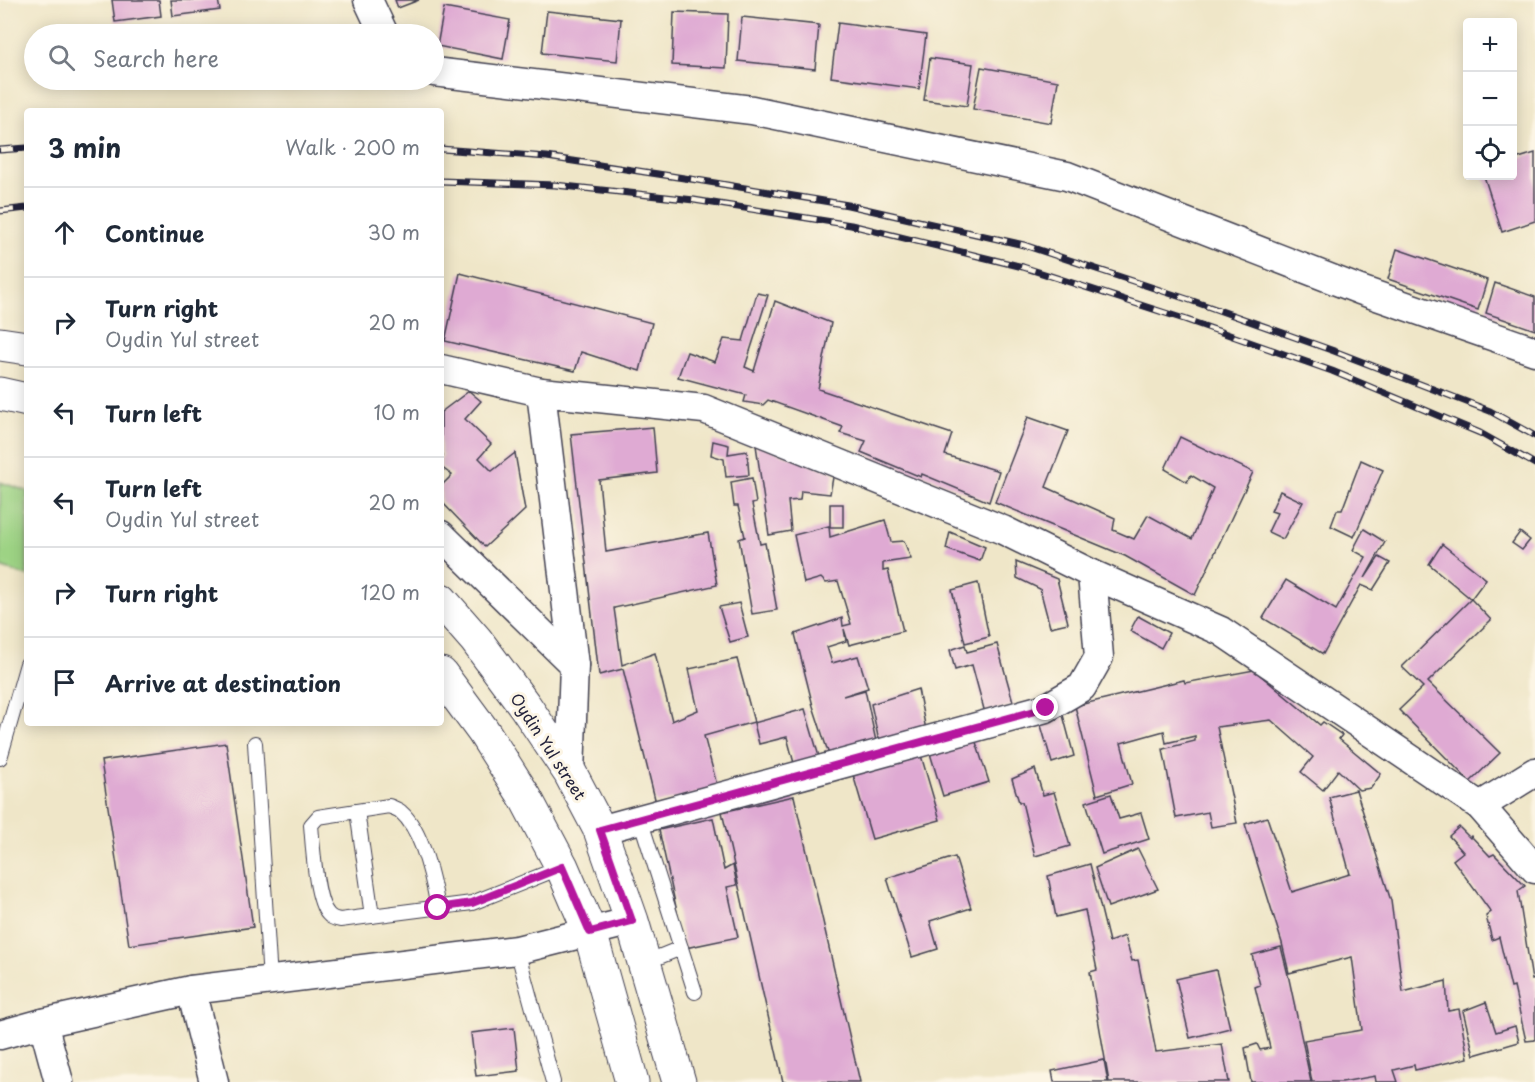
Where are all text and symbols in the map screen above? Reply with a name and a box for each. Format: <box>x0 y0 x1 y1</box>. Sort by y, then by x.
map controls <box>1463 18 1517 180</box>
button: + <box>1463 18 1517 72</box>
search box <box>24 24 444 90</box>
icon: search <box>45 41 78 74</box>
text: Search here <box>93 41 219 74</box>
button: − <box>1463 72 1517 126</box>
button: locate <box>1463 126 1517 180</box>
text: 3 min <box>48 128 121 167</box>
text: Walk · 200 m <box>285 132 420 162</box>
icon: ahead <box>48 216 81 249</box>
text: Continue <box>105 216 204 249</box>
text: 30 m <box>367 217 420 247</box>
text: Turn right <box>105 291 218 324</box>
icon: right <box>48 306 81 339</box>
text: 20 m <box>368 307 420 337</box>
text: Oydin Yul street <box>105 324 259 354</box>
icon: left <box>48 396 81 429</box>
text: Turn left <box>105 396 202 429</box>
text: 10 m <box>373 397 420 427</box>
text: Turn left <box>105 471 202 504</box>
icon: left <box>48 486 81 519</box>
text: 20 m <box>368 487 420 517</box>
text: Oydin Yul street <box>105 504 259 534</box>
icon: right <box>48 576 81 609</box>
text: Turn right <box>105 576 218 609</box>
text: 120 m <box>361 577 420 607</box>
icon: arrive <box>48 666 81 699</box>
text: Arrive at destination <box>105 666 341 699</box>
street label: Oydin Yul street <box>505 688 593 805</box>
route end <box>1032 694 1058 720</box>
route start <box>424 894 450 920</box>

